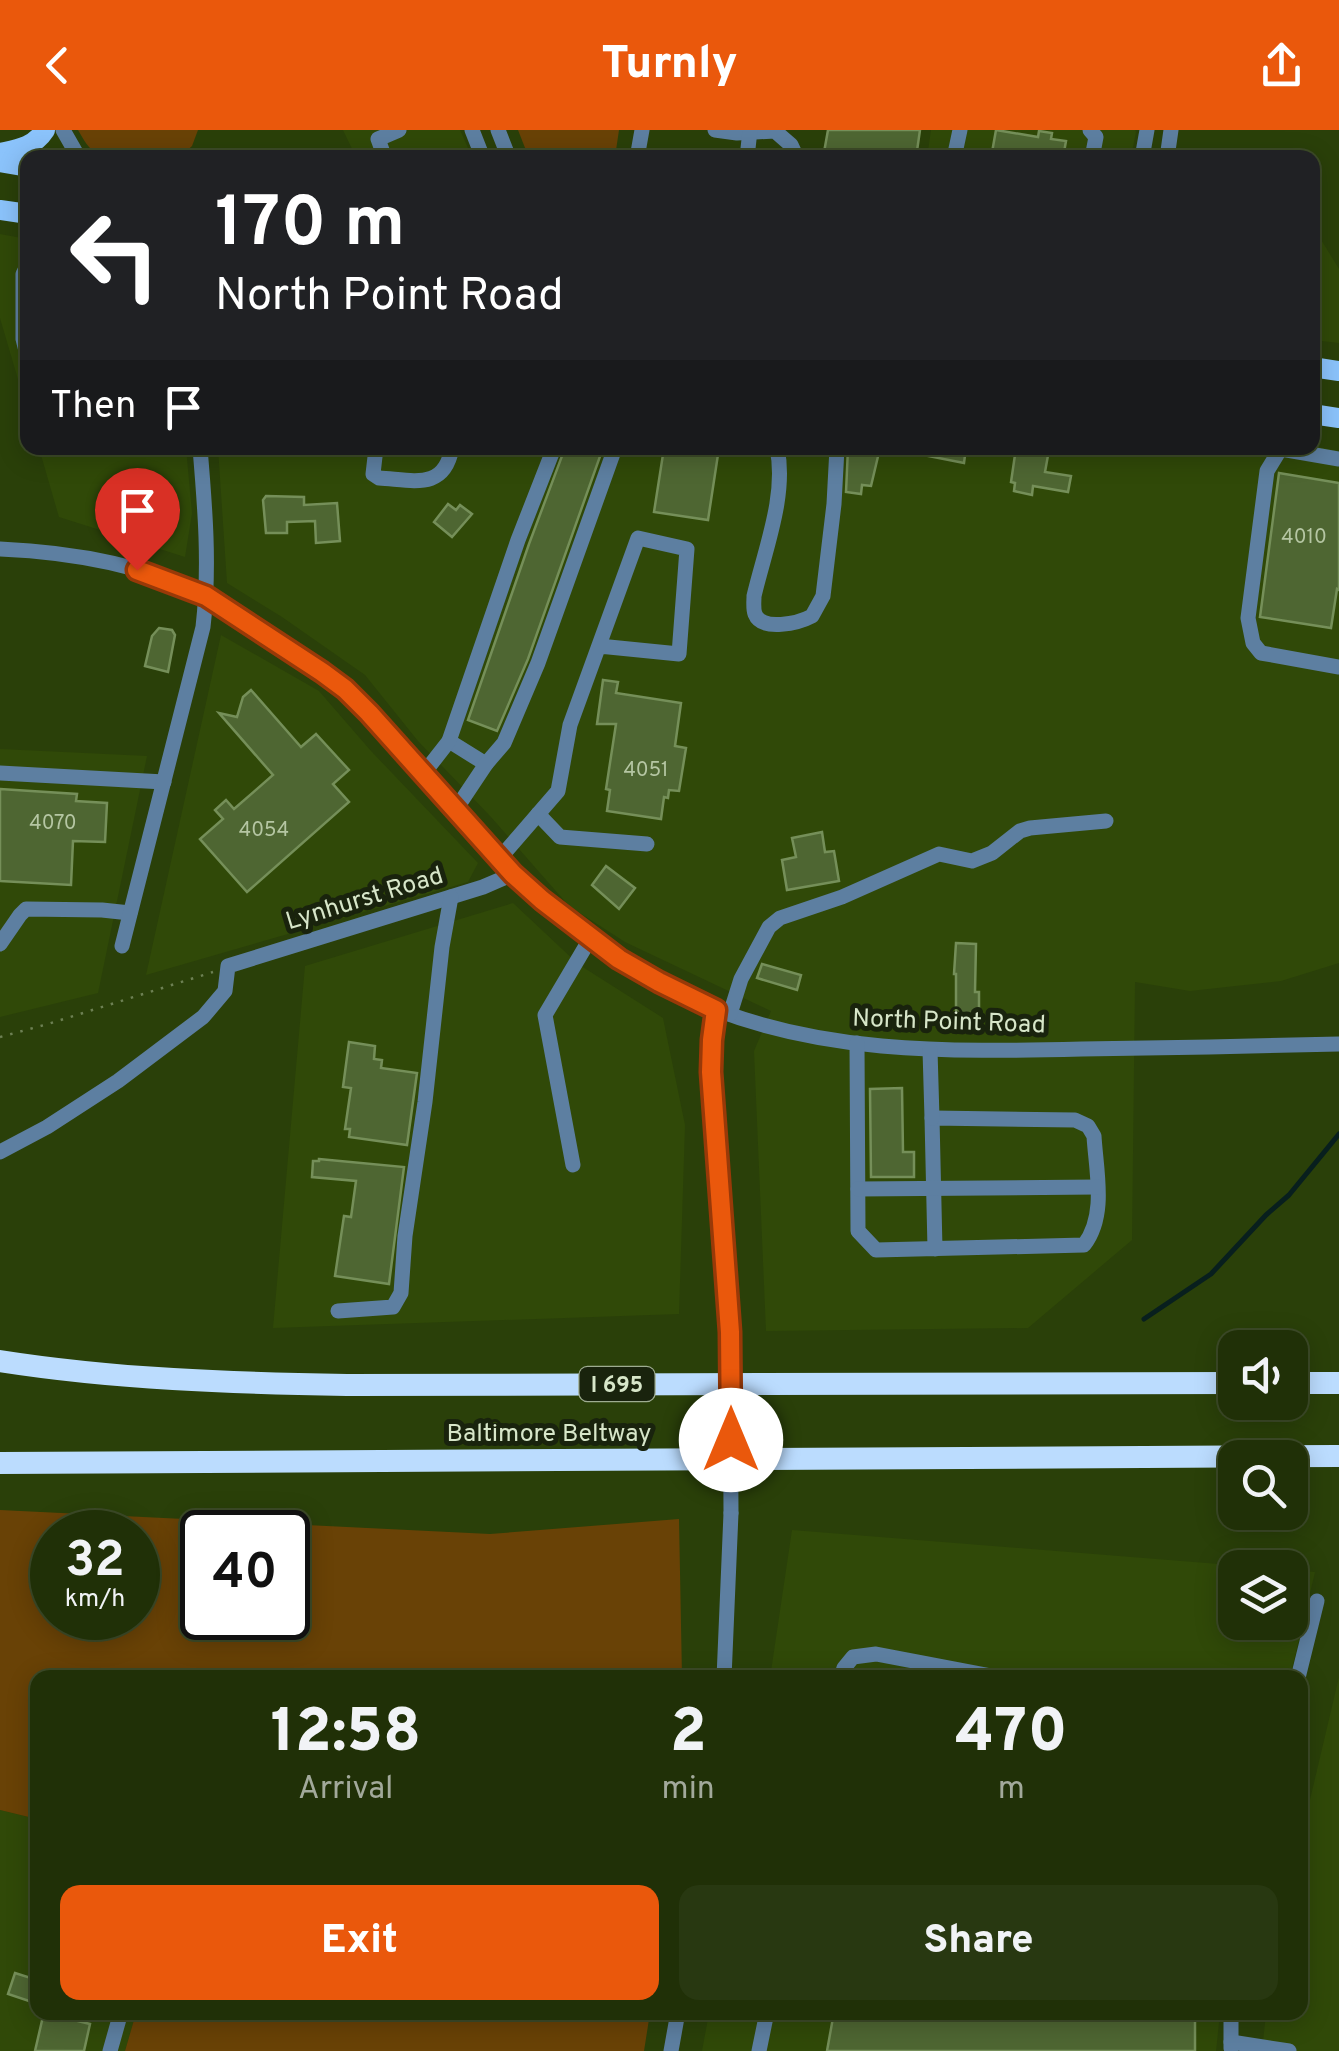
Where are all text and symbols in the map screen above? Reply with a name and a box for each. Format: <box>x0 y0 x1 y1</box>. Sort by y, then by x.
text: Turnly <box>601 37 738 94</box>
icon: back <box>30 38 85 93</box>
icon: share <box>1254 38 1309 93</box>
text: 170 m <box>215 182 405 271</box>
icon: left <box>50 190 180 320</box>
text: North Point Road <box>215 269 563 326</box>
icon: arrive <box>156 380 211 435</box>
text: Then <box>50 383 136 432</box>
pin <box>95 468 180 571</box>
icon: arrive <box>110 483 165 538</box>
house number: 4010 <box>1281 525 1327 551</box>
house number: 4051 <box>623 758 669 784</box>
house number: 4070 <box>29 811 77 837</box>
house number: 4054 <box>239 818 289 844</box>
street label: Lynhurst Road <box>282 861 448 939</box>
street label: North Point Road <box>852 1004 1046 1042</box>
map controls <box>1218 1330 1308 1640</box>
button: sound <box>1218 1330 1308 1420</box>
road number: I 695 <box>580 1367 654 1401</box>
position arrow <box>679 1388 783 1492</box>
street label: Baltimore Beltway <box>446 1419 652 1451</box>
button: search <box>1218 1440 1308 1530</box>
speed limit sign: 40 <box>180 1510 310 1640</box>
text: 32 <box>65 1531 125 1594</box>
button: layers <box>1218 1550 1308 1640</box>
text: km/h <box>65 1584 125 1616</box>
text: 12:58 <box>270 1697 421 1773</box>
text: 2 <box>670 1697 707 1773</box>
text: 470 <box>955 1697 1068 1773</box>
text: Arrival <box>298 1770 394 1810</box>
text: min <box>662 1770 715 1810</box>
text: m <box>998 1770 1025 1810</box>
button: Exit <box>60 1885 659 2000</box>
button: Share <box>679 1885 1278 2000</box>

